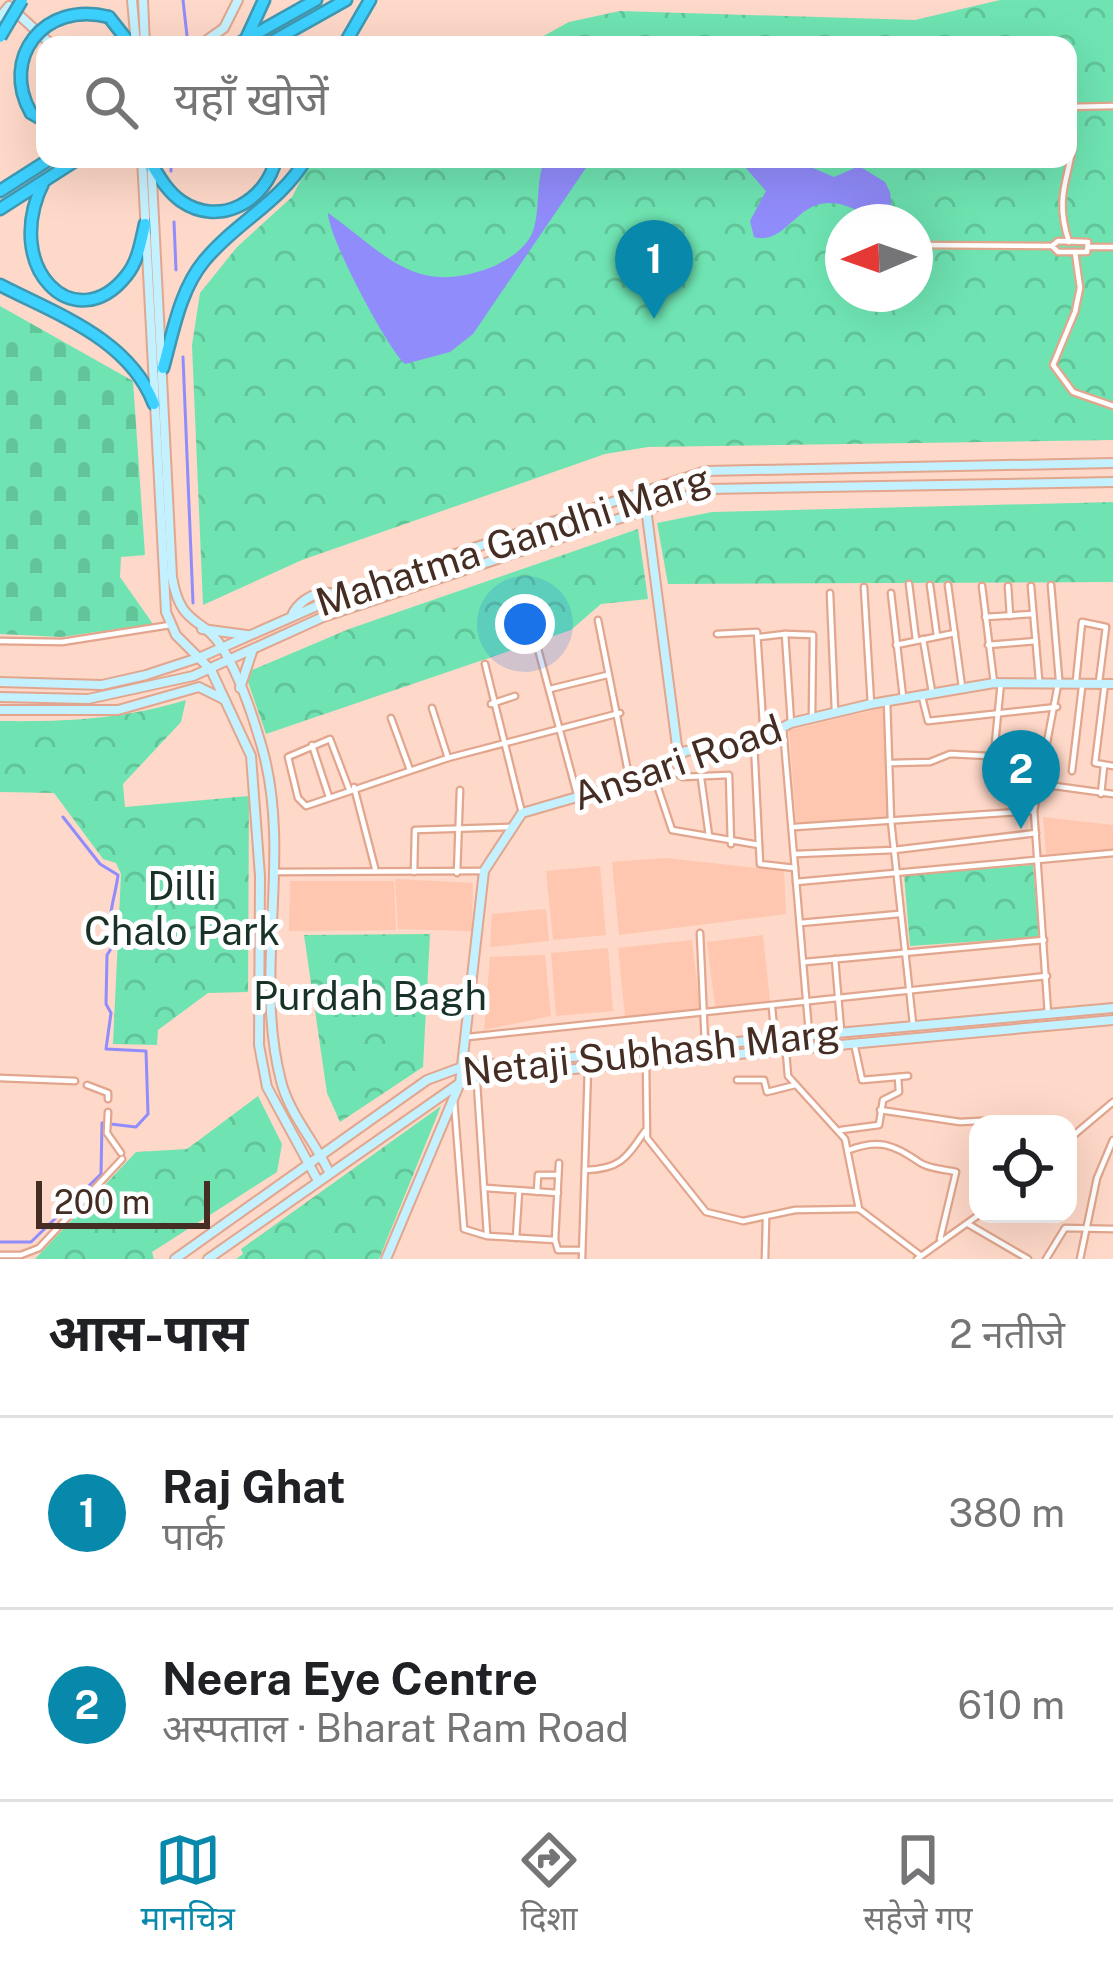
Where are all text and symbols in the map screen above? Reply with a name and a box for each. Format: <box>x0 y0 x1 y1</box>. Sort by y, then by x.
search box <box>36 36 1077 168</box>
icon: search <box>78 69 144 135</box>
text: यहाँ खोजें <box>174 72 328 125</box>
north arrow <box>825 204 933 312</box>
pin: 1 <box>615 220 693 319</box>
street label: Mahatma Gandhi Marg <box>310 455 716 625</box>
your location <box>495 594 555 654</box>
street label: Ansari Road <box>566 705 788 819</box>
pin: 2 <box>982 730 1060 829</box>
park label: Dilli Chalo Park <box>84 863 280 954</box>
park label: Purdah Bagh <box>253 973 487 1019</box>
street label: Netaji Subhash Marg <box>460 1009 842 1095</box>
map controls <box>969 1115 1077 1223</box>
button: locate <box>969 1115 1077 1223</box>
scale bar <box>36 1175 210 1228</box>
text: 200 m <box>54 1183 150 1221</box>
text: आस-पास <box>48 1303 248 1362</box>
text: 2 नतीजे <box>949 1311 1065 1357</box>
text: Raj Ghat <box>162 1460 346 1513</box>
text: 1 <box>79 1490 95 1536</box>
text: 380 m <box>949 1490 1065 1536</box>
text: पार्क <box>162 1513 224 1559</box>
text: Neera Eye Centre <box>162 1652 538 1705</box>
text: 2 <box>75 1682 99 1728</box>
text: 610 m <box>958 1682 1065 1728</box>
text: अस्पताल · Bharat Ram Road <box>162 1705 629 1751</box>
tab: मानचित्र <box>141 1827 235 1943</box>
tab: दिशा <box>516 1827 582 1943</box>
tab: सहेजे गए <box>863 1827 972 1943</box>

